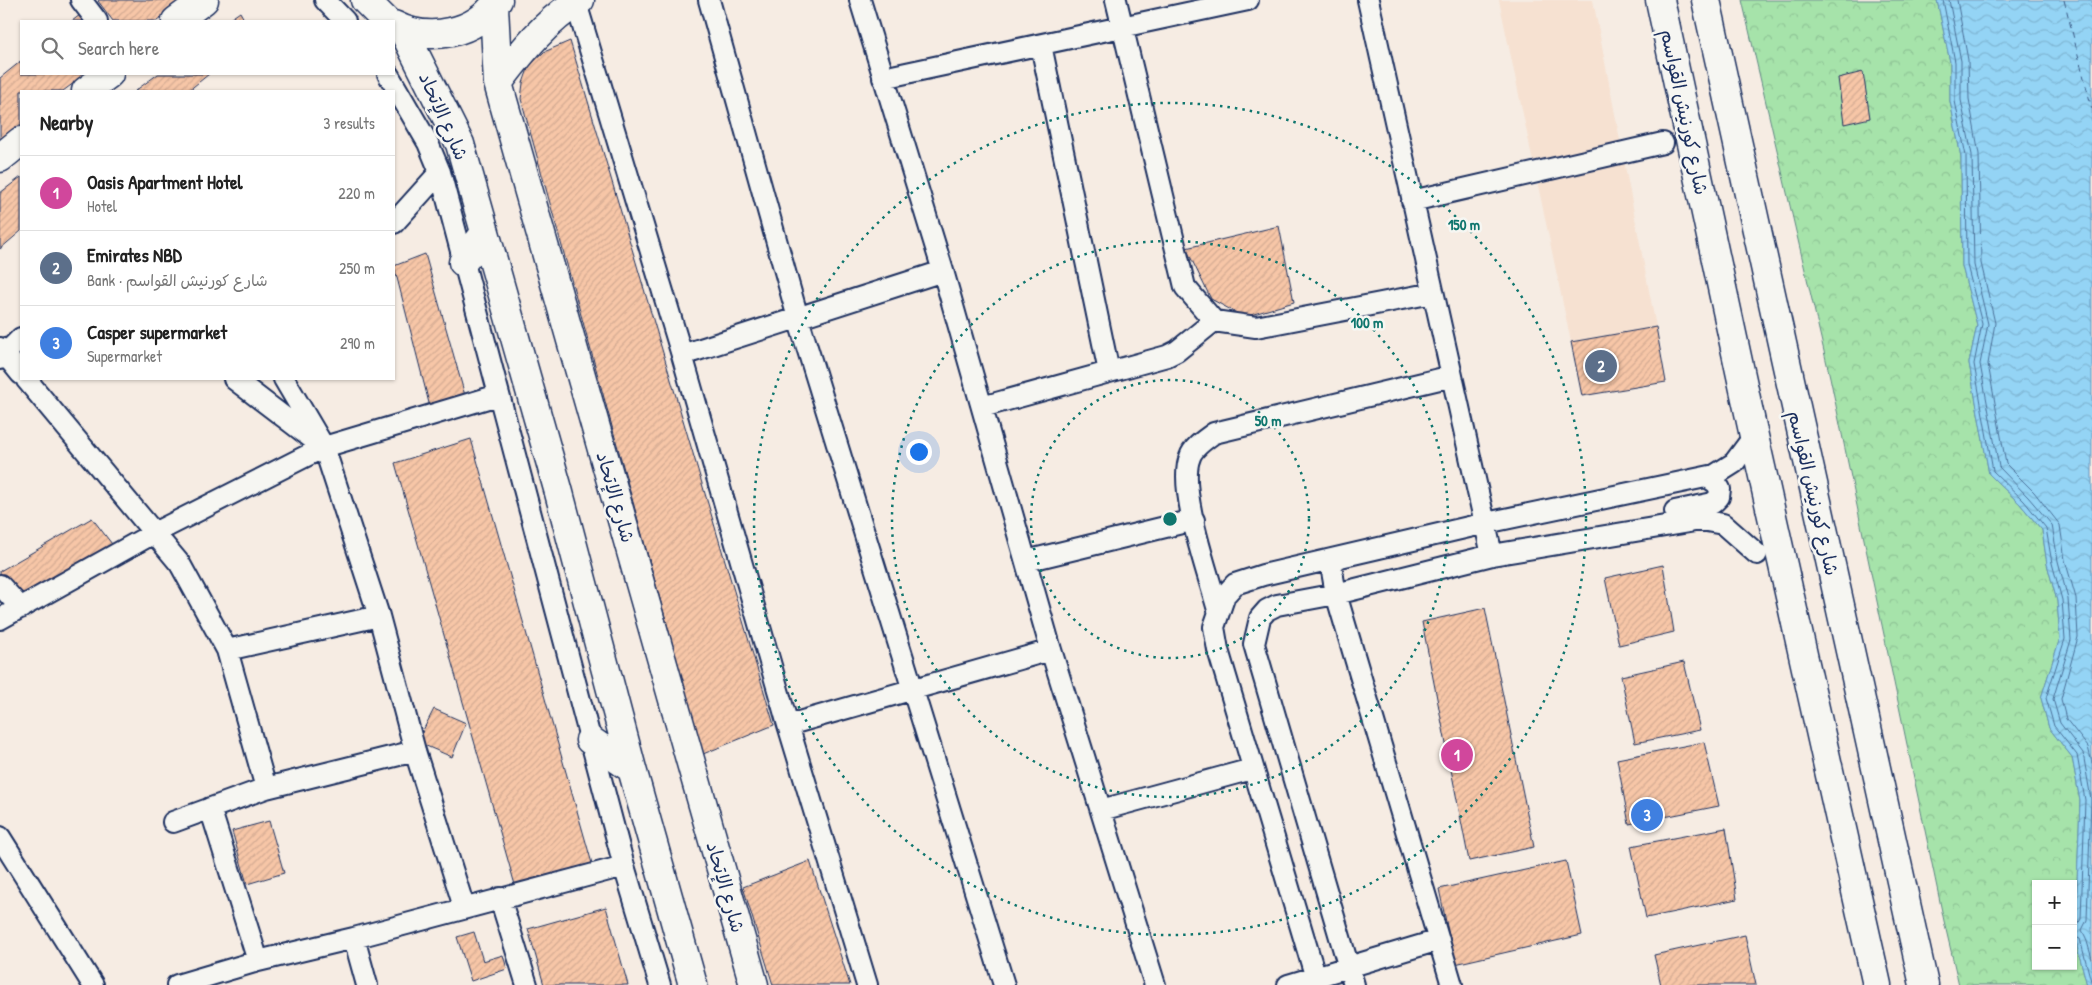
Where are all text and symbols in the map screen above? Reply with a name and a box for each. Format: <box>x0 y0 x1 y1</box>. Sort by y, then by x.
search box <box>20 20 395 75</box>
street label: شارع كورنيش القواسم <box>1653 27 1715 198</box>
icon: search <box>38 34 66 62</box>
text: Search here <box>78 35 159 61</box>
street label: شارع الإتحاد <box>412 68 475 165</box>
text: Nearby <box>40 108 93 137</box>
text: 3 results <box>323 112 375 134</box>
text: Oasis Apartment Hotel <box>87 169 243 195</box>
text: 1 <box>53 182 59 204</box>
text: 220 m <box>338 182 375 204</box>
text: Hotel <box>87 195 117 217</box>
text: 150 m <box>1448 214 1480 235</box>
text: Emirates NBD <box>87 242 182 268</box>
text: 2 <box>52 257 60 279</box>
text: 250 m <box>339 257 375 279</box>
text: Bank · شارع كورنيش القواسم <box>87 269 268 291</box>
text: 100 m <box>1351 312 1383 333</box>
text: Casper supermarket <box>87 319 227 345</box>
text: 3 <box>52 332 60 354</box>
text: 290 m <box>340 332 375 354</box>
text: Supermarket <box>87 345 162 367</box>
pin: 2 <box>1585 347 1617 385</box>
street label: شارع كورنيش القواسم <box>1780 408 1846 578</box>
text: 50 m <box>1255 410 1281 431</box>
your location <box>906 439 932 465</box>
street label: شارع الإتحاد <box>590 448 641 546</box>
centre of rings <box>1161 510 1179 528</box>
pin: 1 <box>1441 736 1473 774</box>
pin: 3 <box>1631 796 1663 834</box>
street label: شارع الإتحاد <box>700 838 751 936</box>
map controls <box>2032 880 2077 970</box>
button: + <box>2032 880 2077 925</box>
button: − <box>2032 925 2077 970</box>

